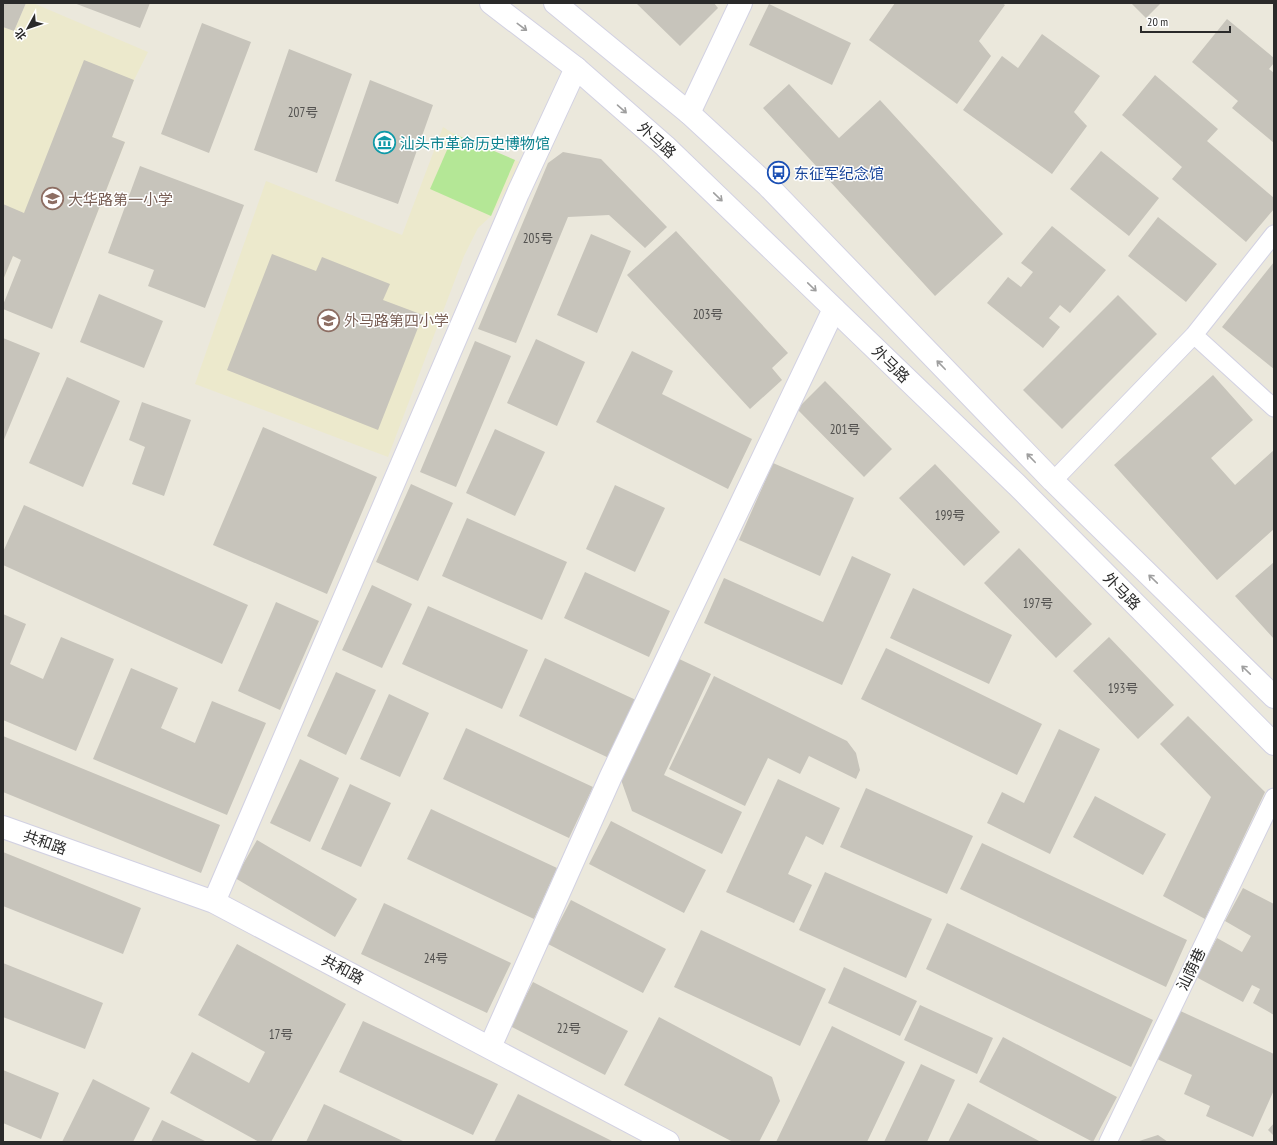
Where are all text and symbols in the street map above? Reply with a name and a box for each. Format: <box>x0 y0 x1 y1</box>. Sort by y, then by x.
north arrow <box>8 8 48 48</box>
scale bar <box>1141 8 1230 34</box>
text: 20 m <box>1147 14 1168 29</box>
one-way arrow <box>516 22 527 31</box>
text: 北 <box>11 26 29 43</box>
house number: 207号 <box>288 104 318 121</box>
one-way arrow <box>617 104 628 113</box>
street label: 外马路 <box>634 118 680 162</box>
museum icon: 汕头市革命历史博物馆 <box>371 130 397 156</box>
place label: 汕头市革命历史博物馆 <box>400 134 550 153</box>
bus stop icon: 东征军纪念馆 <box>766 160 792 186</box>
place label: 东征军纪念馆 <box>794 164 884 183</box>
school or university icon: 大华路第一小学 <box>40 186 66 212</box>
place label: 大华路第一小学 <box>68 190 173 209</box>
one-way arrow <box>713 192 723 202</box>
house number: 205号 <box>523 230 553 247</box>
one-way arrow <box>807 282 817 292</box>
house number: 203号 <box>693 306 723 323</box>
school or university icon: 外马路第四小学 <box>315 307 341 333</box>
place label: 外马路第四小学 <box>344 311 449 330</box>
street label: 外马路 <box>868 342 914 386</box>
one-way arrow <box>936 360 946 370</box>
house number: 201号 <box>830 421 860 438</box>
one-way arrow <box>1026 453 1036 463</box>
house number: 199号 <box>935 507 965 524</box>
street label: 外马路 <box>1099 568 1145 614</box>
one-way arrow <box>1148 574 1158 584</box>
house number: 197号 <box>1023 595 1053 612</box>
one-way arrow <box>1241 665 1251 675</box>
house number: 193号 <box>1108 680 1138 697</box>
street label: 共和路 <box>21 826 69 858</box>
street label: 汕荫巷 <box>1173 945 1209 993</box>
street label: 共和路 <box>319 950 367 988</box>
house number: 24号 <box>424 950 448 967</box>
house number: 22号 <box>557 1020 581 1037</box>
house number: 17号 <box>269 1026 293 1043</box>

